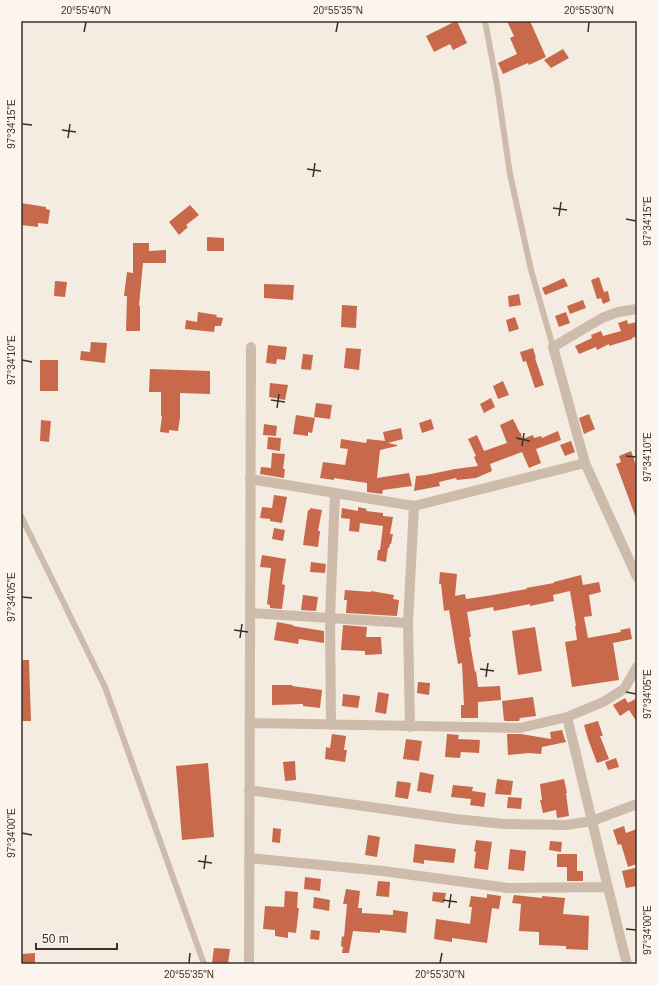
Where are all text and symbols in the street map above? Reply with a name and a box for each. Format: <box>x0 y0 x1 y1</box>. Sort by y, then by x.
text: 20°55'40"N <box>61 5 111 16</box>
text: 20°55'35"N <box>313 5 363 16</box>
text: 20°55'30"N <box>564 5 614 16</box>
text: 97°34'15"E <box>6 99 17 149</box>
text: 97°34'15"E <box>642 196 653 246</box>
text: 97°34'10"E <box>6 335 17 385</box>
text: 97°34'10"E <box>642 432 653 482</box>
text: 97°34'05"E <box>6 572 17 622</box>
text: 97°34'05"E <box>642 669 653 719</box>
text: 97°34'00"E <box>6 808 17 858</box>
text: 97°34'00"E <box>642 905 653 955</box>
scale bar <box>36 925 117 951</box>
text: 50 m <box>42 932 69 946</box>
text: 20°55'35"N <box>164 969 214 980</box>
text: 20°55'30"N <box>415 969 465 980</box>

